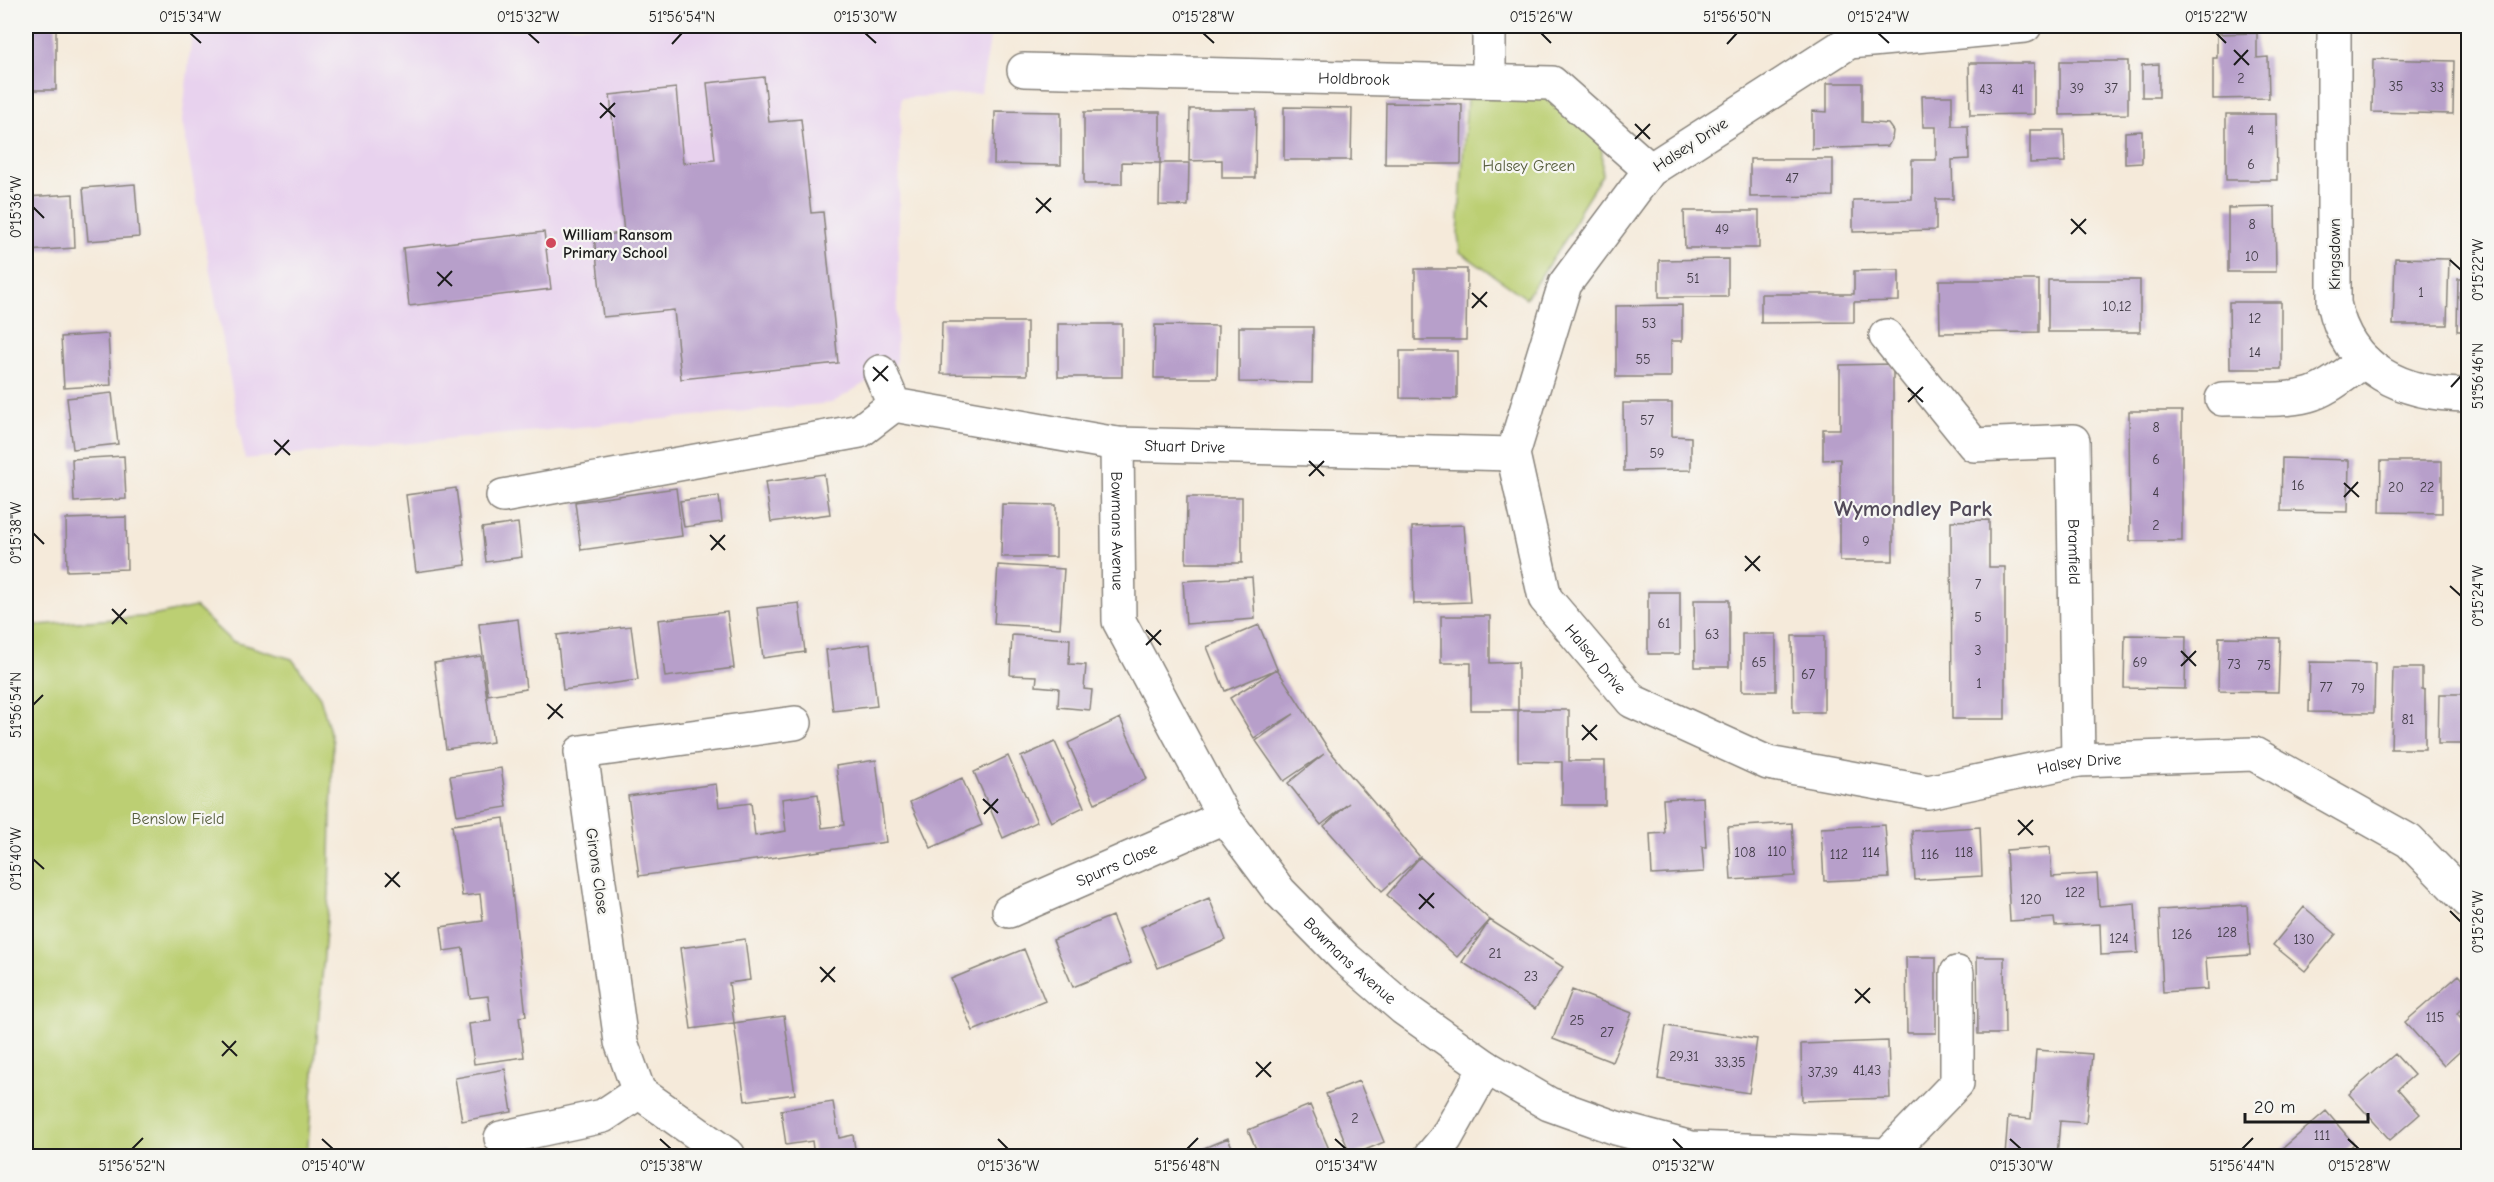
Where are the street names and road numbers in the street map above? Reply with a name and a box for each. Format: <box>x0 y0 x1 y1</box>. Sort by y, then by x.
street label: Holdbrook <box>1318 69 1390 89</box>
street label: Halsey Drive <box>1650 114 1731 176</box>
street label: Kingsdown <box>2326 218 2344 290</box>
street label: Stuart Drive <box>1144 437 1225 457</box>
street label: Bowmans Avenue <box>1107 471 1127 591</box>
street label: Bramfield <box>2064 519 2083 585</box>
street label: Halsey Drive <box>1561 621 1630 697</box>
street label: Halsey Drive <box>2036 751 2122 778</box>
street label: Girons Close <box>582 827 612 915</box>
street label: Spurrs Close <box>1073 839 1160 891</box>
street label: Bowmans Avenue <box>1300 914 1399 1008</box>

